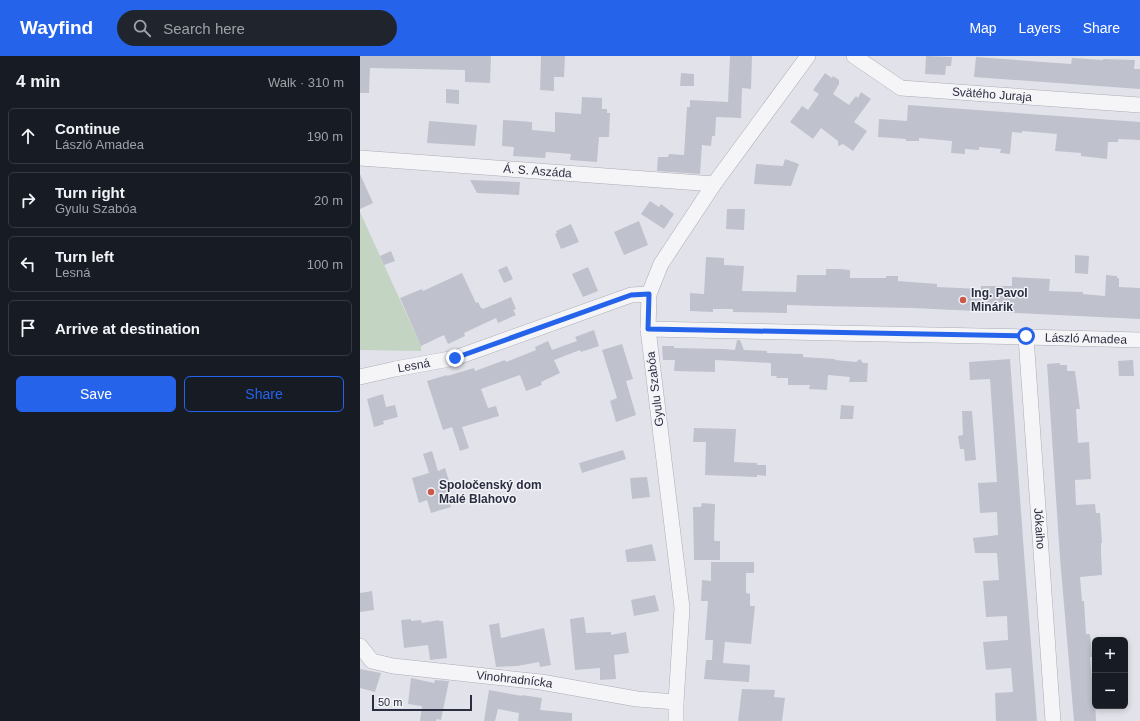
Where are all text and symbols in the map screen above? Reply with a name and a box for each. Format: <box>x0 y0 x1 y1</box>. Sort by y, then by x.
search box <box>117 10 397 46</box>
text: Wayfind <box>20 17 93 38</box>
icon: search <box>131 17 153 39</box>
text: Search here <box>163 20 245 37</box>
text: Map <box>969 20 997 36</box>
text: Layers <box>1019 20 1061 36</box>
text: Share <box>1083 20 1120 36</box>
text: 4 min <box>16 72 60 91</box>
text: Walk · 310 m <box>268 75 344 90</box>
street label: Svätého Juraja <box>951 85 1033 104</box>
text: Continue <box>55 120 120 137</box>
icon: ahead <box>17 125 39 147</box>
text: 190 m <box>307 129 343 144</box>
text: László Amadea <box>55 137 144 152</box>
street label: Á. S. Aszáda <box>503 161 573 181</box>
text: Turn right <box>55 184 125 201</box>
icon: right <box>17 189 39 211</box>
text: 20 m <box>314 193 343 208</box>
text: Gyulu Szabóa <box>55 201 137 216</box>
text: Turn left <box>55 248 114 265</box>
icon: left <box>17 253 39 275</box>
text: 100 m <box>307 257 343 272</box>
text: Lesná <box>55 265 90 280</box>
place label: Ing. Pavol Minárik <box>971 286 1028 314</box>
marker: Ing. Pavol Minárik <box>958 295 968 305</box>
icon: arrive <box>17 317 39 339</box>
text: Arrive at destination <box>55 320 200 337</box>
route start <box>1017 327 1035 345</box>
street label: László Amadea <box>1045 330 1127 347</box>
route end <box>446 349 464 367</box>
street label: Gyulu Szabóa <box>643 350 667 427</box>
street label: Lesná <box>396 356 431 375</box>
button: Save <box>16 376 176 412</box>
button: Share <box>184 376 344 412</box>
place label: Spoločenský dom Malé Blahovo <box>439 478 542 506</box>
marker: Spoločenský dom Malé Blahovo <box>426 487 436 497</box>
street label: Jókaiho <box>1031 507 1048 550</box>
map controls <box>1092 637 1128 709</box>
button: + <box>1092 637 1128 673</box>
street label: Vinohradnícka <box>476 668 554 691</box>
button: − <box>1092 673 1128 709</box>
scale bar <box>372 693 472 712</box>
text: 50 m <box>378 696 402 708</box>

